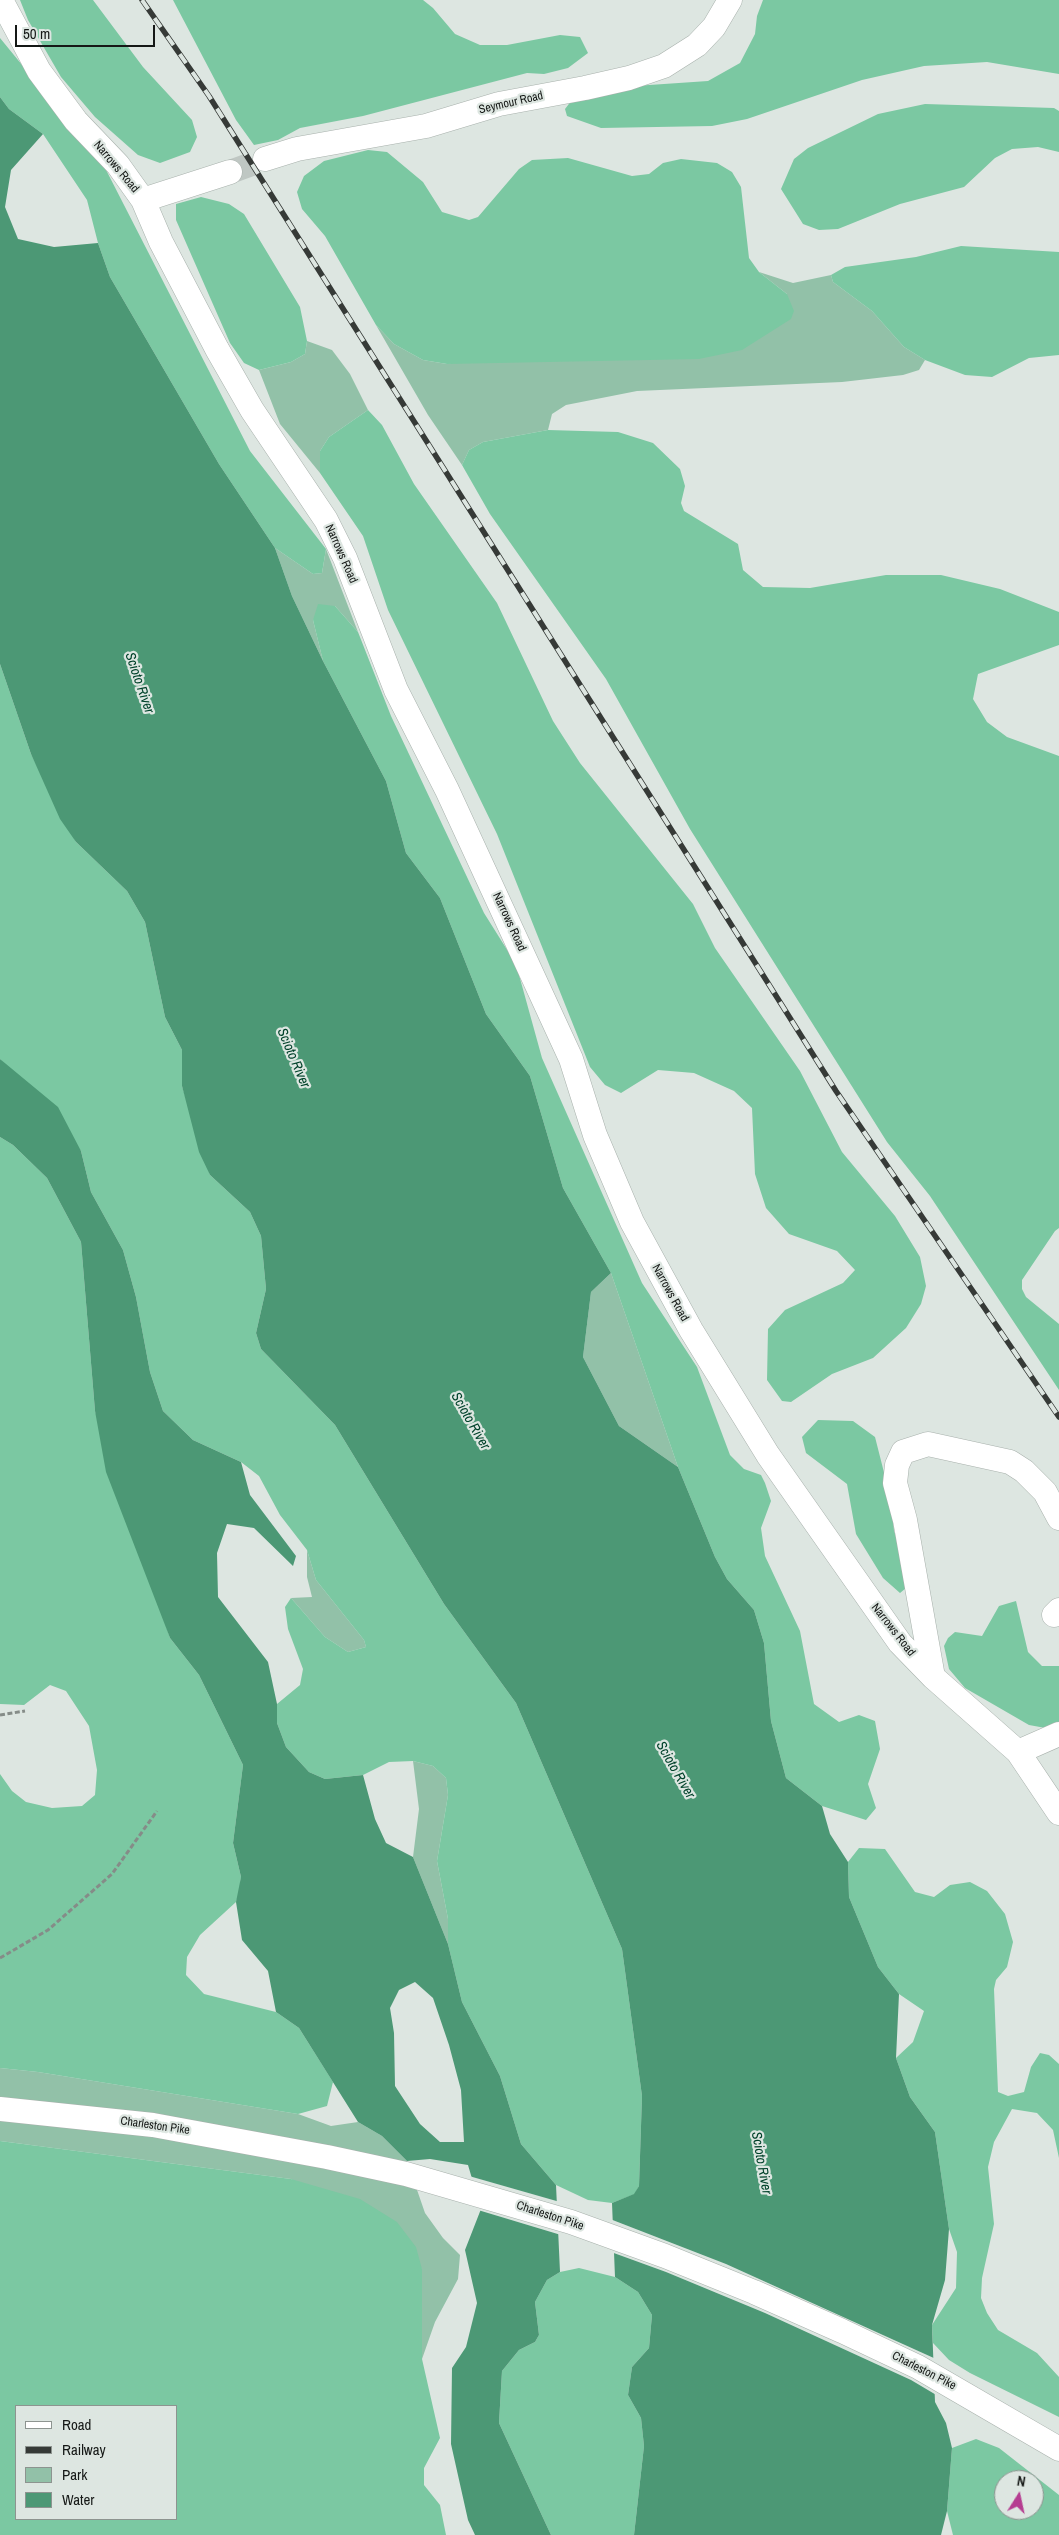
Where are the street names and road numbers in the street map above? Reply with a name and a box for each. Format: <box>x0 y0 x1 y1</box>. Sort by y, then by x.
street label: Seymour Road <box>477 89 545 117</box>
street label: Narrows Road <box>90 138 142 196</box>
street label: Narrows Road <box>322 522 360 586</box>
street label: Narrows Road <box>489 890 529 954</box>
street label: Narrows Road <box>648 1262 692 1324</box>
street label: Narrows Road <box>868 1601 918 1659</box>
street label: Charleston Pike <box>119 2114 191 2138</box>
street label: Charleston Pike <box>514 2198 586 2234</box>
street label: Charleston Pike <box>890 2349 958 2393</box>

